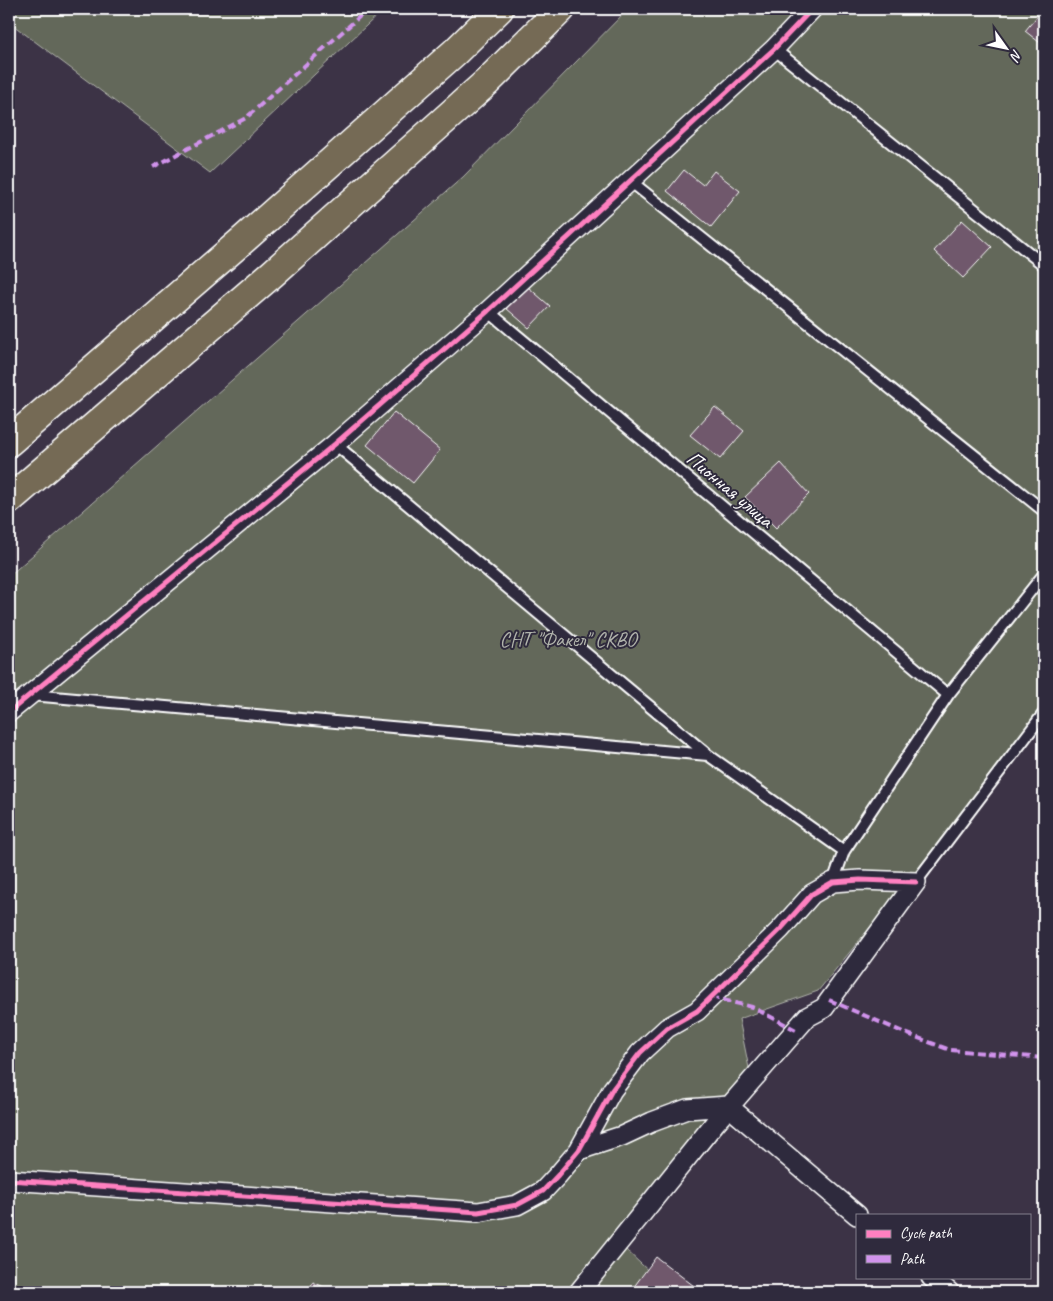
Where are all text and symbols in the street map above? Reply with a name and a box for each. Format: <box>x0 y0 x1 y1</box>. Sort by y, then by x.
north arrow <box>980 22 1030 72</box>
text: N <box>1006 47 1026 65</box>
street label: Пионная улица <box>681 445 780 534</box>
park label: СНТ "Факел" СКВО <box>500 626 639 652</box>
legend <box>856 1214 1030 1278</box>
text: Cycle path <box>900 1224 952 1243</box>
text: Path <box>900 1250 926 1269</box>

